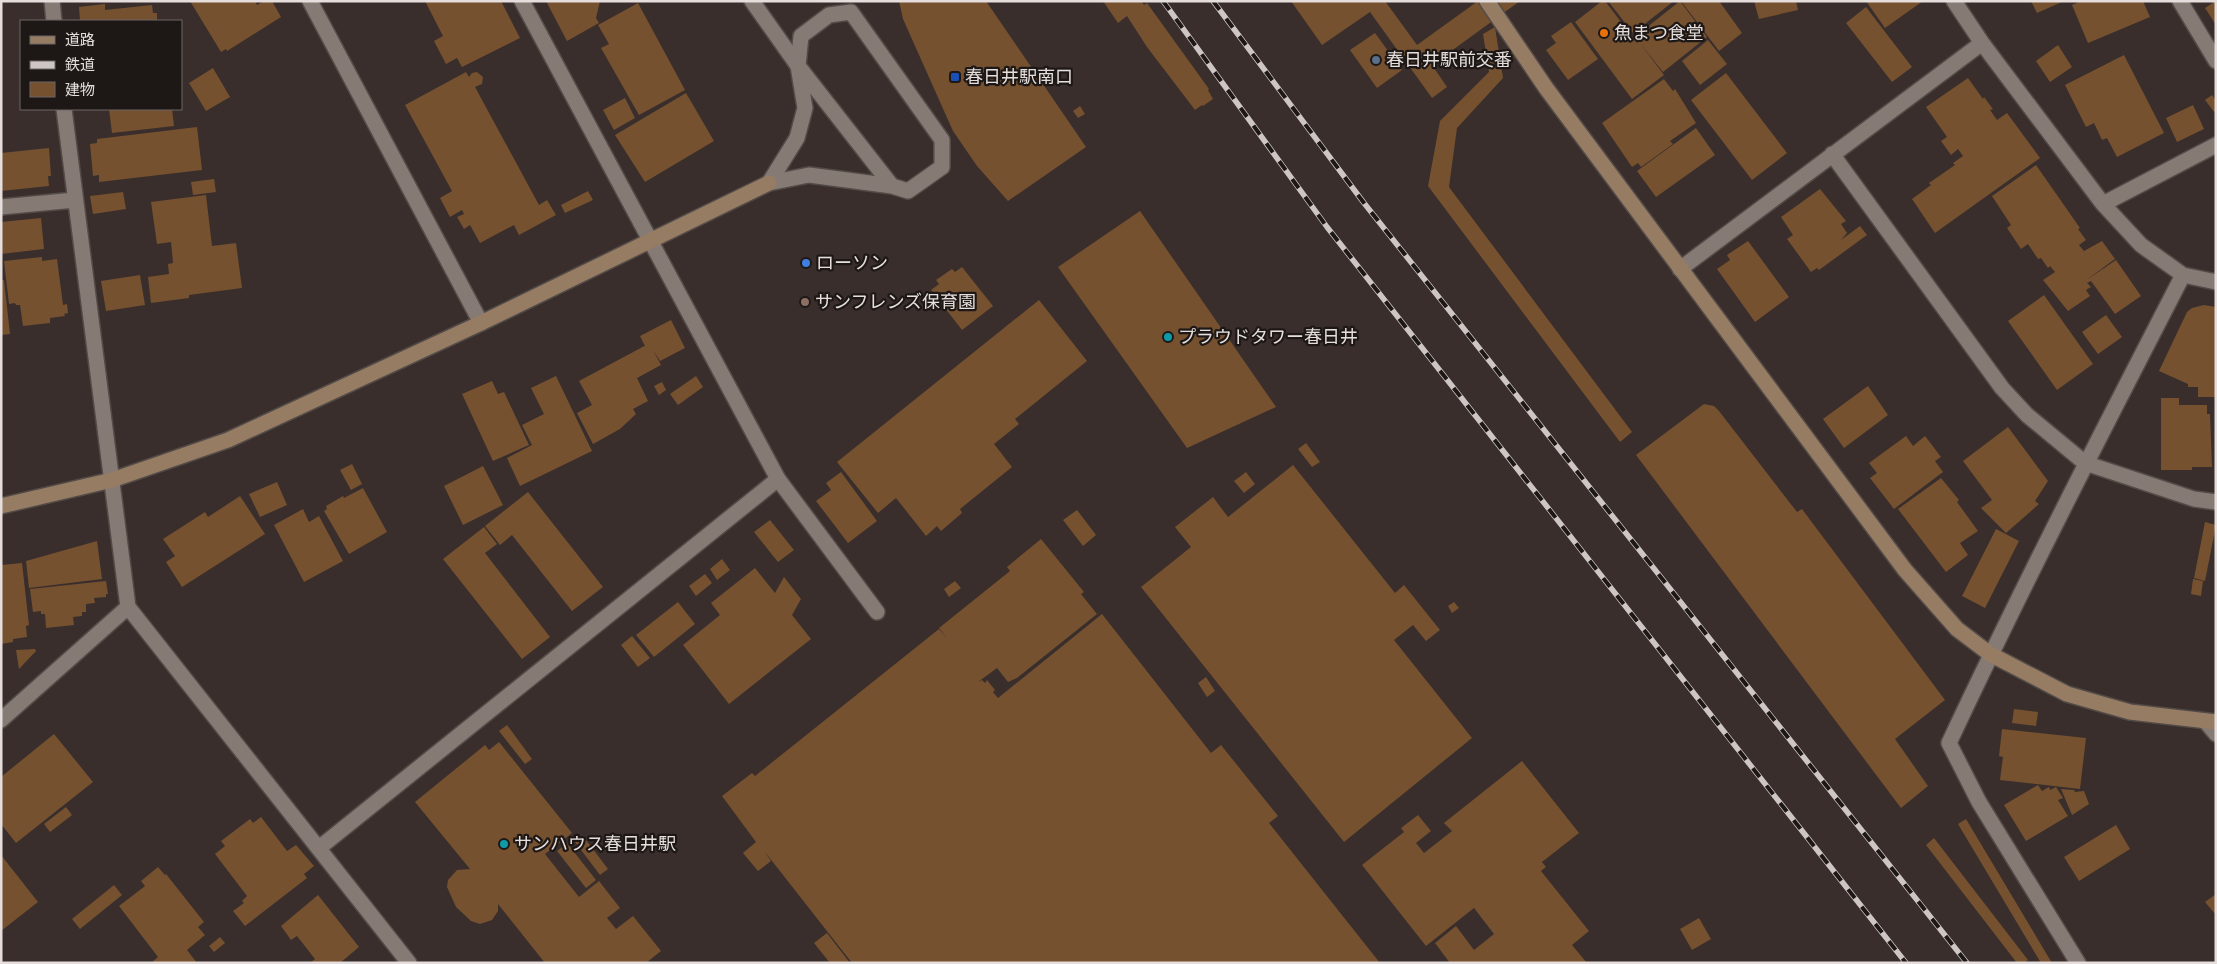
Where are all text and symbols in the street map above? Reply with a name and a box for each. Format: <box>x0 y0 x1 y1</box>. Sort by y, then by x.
legend <box>20 20 182 110</box>
place label: 魚まつ食堂 <box>1614 23 1704 44</box>
marker: 魚まつ食堂 <box>1598 27 1610 39</box>
text: 道路 <box>65 31 95 50</box>
place label: 春日井駅前交番 <box>1386 50 1512 71</box>
marker: 春日井駅前交番 <box>1370 54 1382 66</box>
text: 鉄道 <box>65 56 95 75</box>
place label: 春日井駅南口 <box>965 67 1073 88</box>
marker: 春日井駅南口 <box>949 71 961 83</box>
text: 建物 <box>65 81 95 100</box>
place label: ローソン <box>816 253 888 274</box>
marker: ローソン <box>800 257 812 269</box>
place label: サンフレンズ保育園 <box>815 292 976 313</box>
marker: サンフレンズ保育園 <box>799 296 811 308</box>
place label: プラウドタワー春日井 <box>1178 327 1358 348</box>
marker: プラウドタワー春日井 <box>1162 331 1174 343</box>
place label: サンハウス春日井駅 <box>514 834 676 855</box>
marker: サンハウス春日井駅 <box>498 838 510 850</box>

